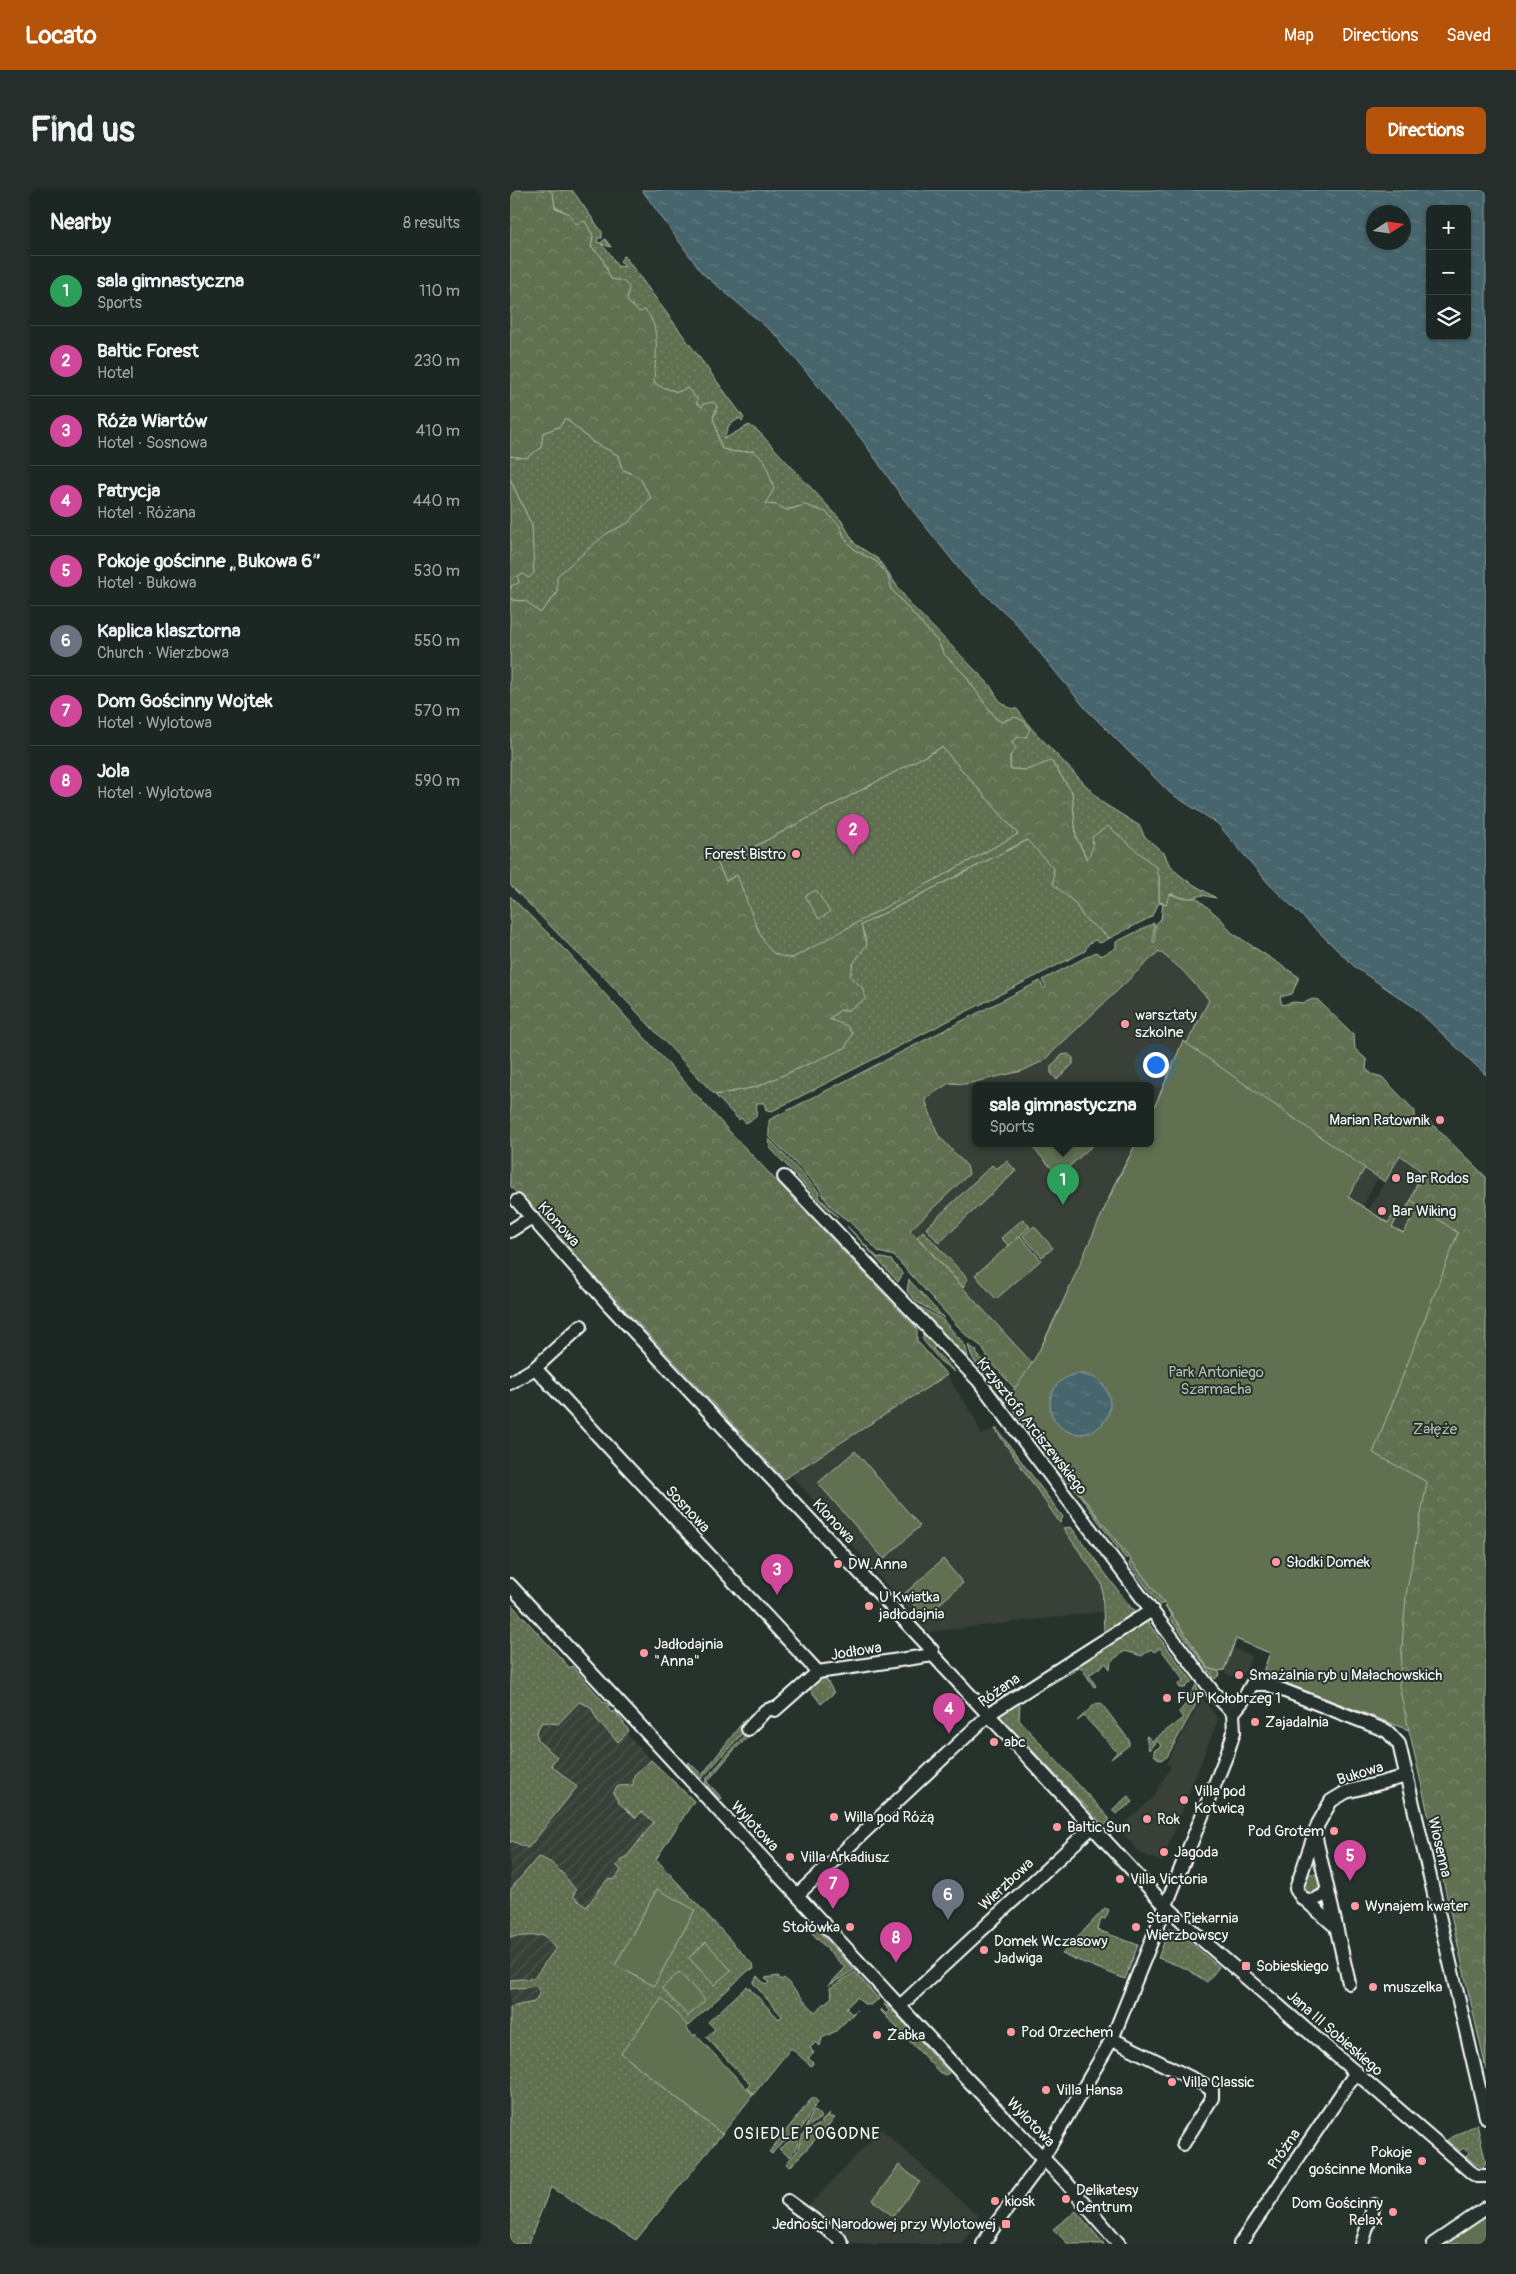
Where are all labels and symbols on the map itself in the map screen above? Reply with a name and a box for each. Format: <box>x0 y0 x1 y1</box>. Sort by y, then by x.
north arrow <box>1366 205 1411 250</box>
pin: 2 <box>837 814 869 855</box>
place label: Forest Bistro <box>704 845 786 864</box>
marker: Forest Bistro <box>790 848 802 860</box>
place label: warsztaty szkolne <box>1135 1006 1198 1042</box>
marker: warsztaty szkolne <box>1119 1018 1131 1030</box>
your location <box>1143 1052 1169 1078</box>
place label: Marian Ratownik <box>1329 1111 1431 1130</box>
marker: Marian Ratownik <box>1434 1114 1446 1126</box>
pin: 1 <box>1047 1164 1079 1205</box>
place label: Bar Rodos <box>1406 1169 1469 1188</box>
marker: Bar Rodos <box>1390 1172 1402 1184</box>
street label: Klonowa <box>533 1198 584 1251</box>
place label: Bar Wiking <box>1392 1202 1456 1221</box>
marker: Bar Wiking <box>1376 1205 1388 1217</box>
street label: Krzysztofa Arciszewskiego <box>972 1354 1091 1499</box>
park label: Park Antoniego Szarmacha <box>1168 1363 1264 1399</box>
park label: Załęże <box>1413 1420 1458 1439</box>
street label: Sosnowa <box>661 1482 714 1537</box>
street label: Klonowa <box>808 1495 859 1548</box>
place label: Słodki Domek <box>1286 1553 1371 1572</box>
pin: 3 <box>761 1554 793 1595</box>
place label: DW.Anna <box>848 1555 907 1574</box>
marker: Słodki Domek <box>1270 1556 1282 1568</box>
marker: DW.Anna <box>832 1558 844 1570</box>
place label: U Kwiatka jadłodajnia <box>878 1588 944 1624</box>
marker: U Kwiatka jadłodajnia <box>863 1600 875 1612</box>
place label: Jadłodajnia "Anna" <box>654 1635 723 1671</box>
street label: Jodłowa <box>829 1638 883 1665</box>
marker: Jadłodajnia "Anna" <box>638 1647 650 1659</box>
place label: Smażalnia ryb u Małachowskich <box>1249 1666 1442 1685</box>
street label: Różana <box>975 1669 1024 1712</box>
marker: Smażalnia ryb u Małachowskich <box>1233 1669 1245 1681</box>
place label: FUP Kołobrzeg 1 <box>1177 1689 1281 1708</box>
marker: FUP Kołobrzeg 1 <box>1161 1692 1173 1704</box>
pin: 4 <box>933 1693 965 1734</box>
place label: Zajadalnia <box>1265 1713 1329 1732</box>
marker: Zajadalnia <box>1249 1716 1261 1728</box>
place label: abc <box>1004 1733 1026 1752</box>
marker: abc <box>988 1736 1000 1748</box>
street label: Bukowa <box>1335 1757 1386 1789</box>
place label: Villa pod Kotwicą <box>1194 1782 1246 1818</box>
marker: Villa pod Kotwicą <box>1178 1794 1190 1806</box>
street label: Wylotowa <box>727 1797 783 1855</box>
place label: Willa pod Różą <box>844 1808 935 1827</box>
place label: Rok <box>1157 1810 1181 1829</box>
marker: Willa pod Różą <box>828 1811 840 1823</box>
marker: Rok <box>1141 1813 1153 1825</box>
street label: Wiosenna <box>1423 1815 1456 1879</box>
place label: Baltic Sun <box>1067 1818 1130 1837</box>
marker: Baltic Sun <box>1051 1821 1063 1833</box>
place label: Pod Grotem <box>1247 1822 1324 1841</box>
marker: Pod Grotem <box>1328 1825 1340 1837</box>
pin: 5 <box>1334 1840 1366 1881</box>
place label: Jagoda <box>1174 1843 1218 1862</box>
marker: Jagoda <box>1158 1846 1170 1858</box>
place label: Villa Arkadiusz <box>800 1848 890 1867</box>
marker: Villa Arkadiusz <box>784 1851 796 1863</box>
street label: Wierzbowa <box>975 1854 1038 1915</box>
pin: 7 <box>817 1868 849 1909</box>
place label: Villa Victoria <box>1130 1870 1207 1889</box>
marker: Villa Victoria <box>1114 1873 1126 1885</box>
pin: 6 <box>932 1879 964 1920</box>
place label: Wynajem kwater <box>1365 1897 1469 1916</box>
marker: Wynajem kwater <box>1349 1900 1361 1912</box>
place label: Stara Piekarnia Wierzbowscy <box>1146 1909 1238 1945</box>
place label: Stołówka <box>782 1918 840 1937</box>
marker: Stołówka <box>844 1921 856 1933</box>
marker: Stara Piekarnia Wierzbowscy <box>1130 1921 1142 1933</box>
pin: 8 <box>880 1922 912 1963</box>
place label: Domek Wczasowy Jadwiga <box>994 1932 1108 1968</box>
marker: Domek Wczasowy Jadwiga <box>978 1944 990 1956</box>
place label: Sobieskiego <box>1256 1957 1329 1976</box>
marker: Sobieskiego <box>1240 1960 1252 1972</box>
place label: muszelka <box>1383 1978 1443 1997</box>
marker: muszelka <box>1367 1981 1379 1993</box>
street label: Jana III Sobieskiego <box>1283 1986 1387 2080</box>
place label: Pod Orzechem <box>1021 2023 1113 2042</box>
place label: Żabka <box>887 2026 925 2045</box>
marker: Pod Orzechem <box>1005 2026 1017 2038</box>
marker: Żabka <box>871 2029 883 2041</box>
place label: Villa Classic <box>1182 2073 1255 2092</box>
marker: Villa Classic <box>1166 2076 1178 2088</box>
place label: Villa Hansa <box>1056 2081 1123 2100</box>
marker: Villa Hansa <box>1040 2084 1052 2096</box>
street label: Wylotowa <box>1002 2093 1059 2151</box>
district label: OSIEDLE POGODNE <box>733 2124 881 2144</box>
street label: Próżna <box>1264 2125 1305 2173</box>
place label: Pokoje gościnne Monika <box>1309 2143 1413 2179</box>
marker: Pokoje gościnne Monika <box>1416 2155 1428 2167</box>
place label: Delikatesy Centrum <box>1076 2181 1139 2217</box>
place label: kiosk <box>1005 2192 1036 2211</box>
marker: Delikatesy Centrum <box>1060 2193 1072 2205</box>
place label: Dom Gościnny Relax <box>1291 2194 1384 2230</box>
marker: kiosk <box>989 2195 1001 2207</box>
marker: Dom Gościnny Relax <box>1387 2206 1399 2218</box>
place label: Jedności Narodowej przy Wylotowej <box>772 2215 996 2234</box>
marker: Jedności Narodowej przy Wylotowej <box>1000 2218 1012 2230</box>

